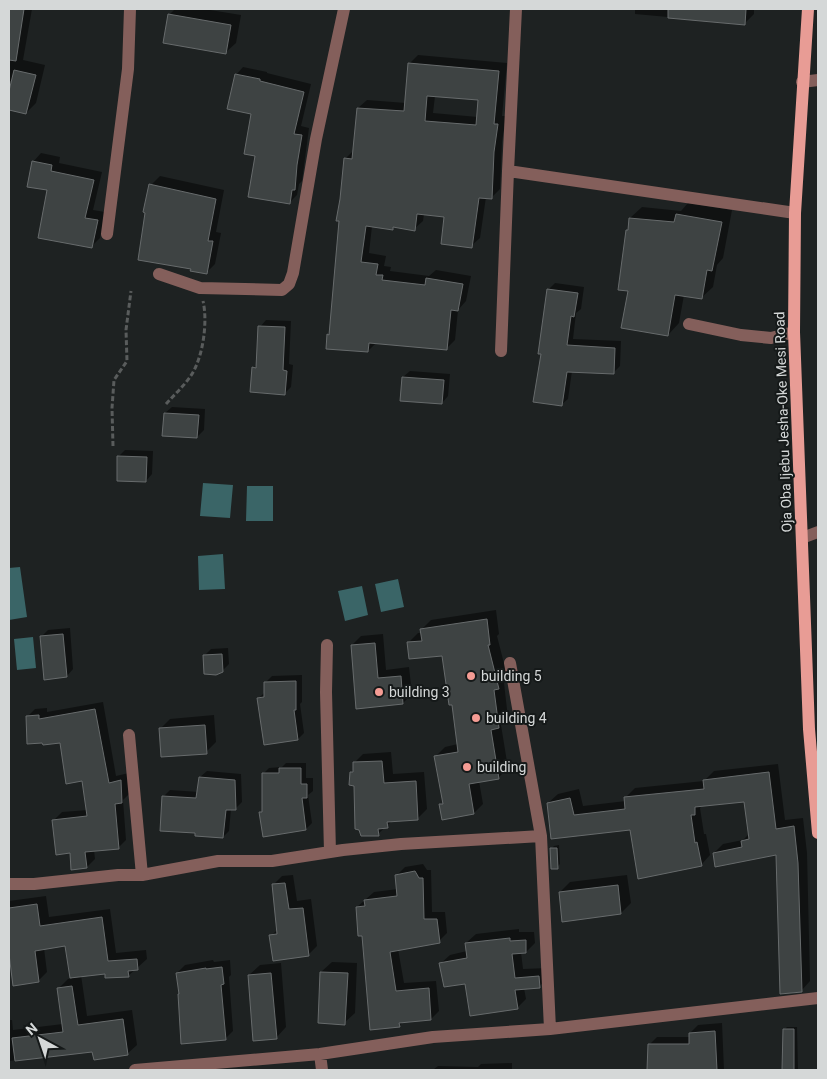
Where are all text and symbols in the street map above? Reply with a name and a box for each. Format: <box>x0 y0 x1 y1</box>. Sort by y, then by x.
street label: Oja Oba Ijebu Jesha-Oke Mesi Road <box>771 311 795 533</box>
place label: building 5 <box>481 668 542 684</box>
marker: building 5 <box>465 670 477 682</box>
place label: building 3 <box>389 684 450 700</box>
marker: building 3 <box>373 686 385 698</box>
place label: building 4 <box>486 710 547 726</box>
marker: building 4 <box>470 712 482 724</box>
place label: building <box>477 759 526 775</box>
marker: building <box>461 761 473 773</box>
north arrow <box>15 1014 65 1064</box>
text: N <box>23 1020 41 1038</box>

